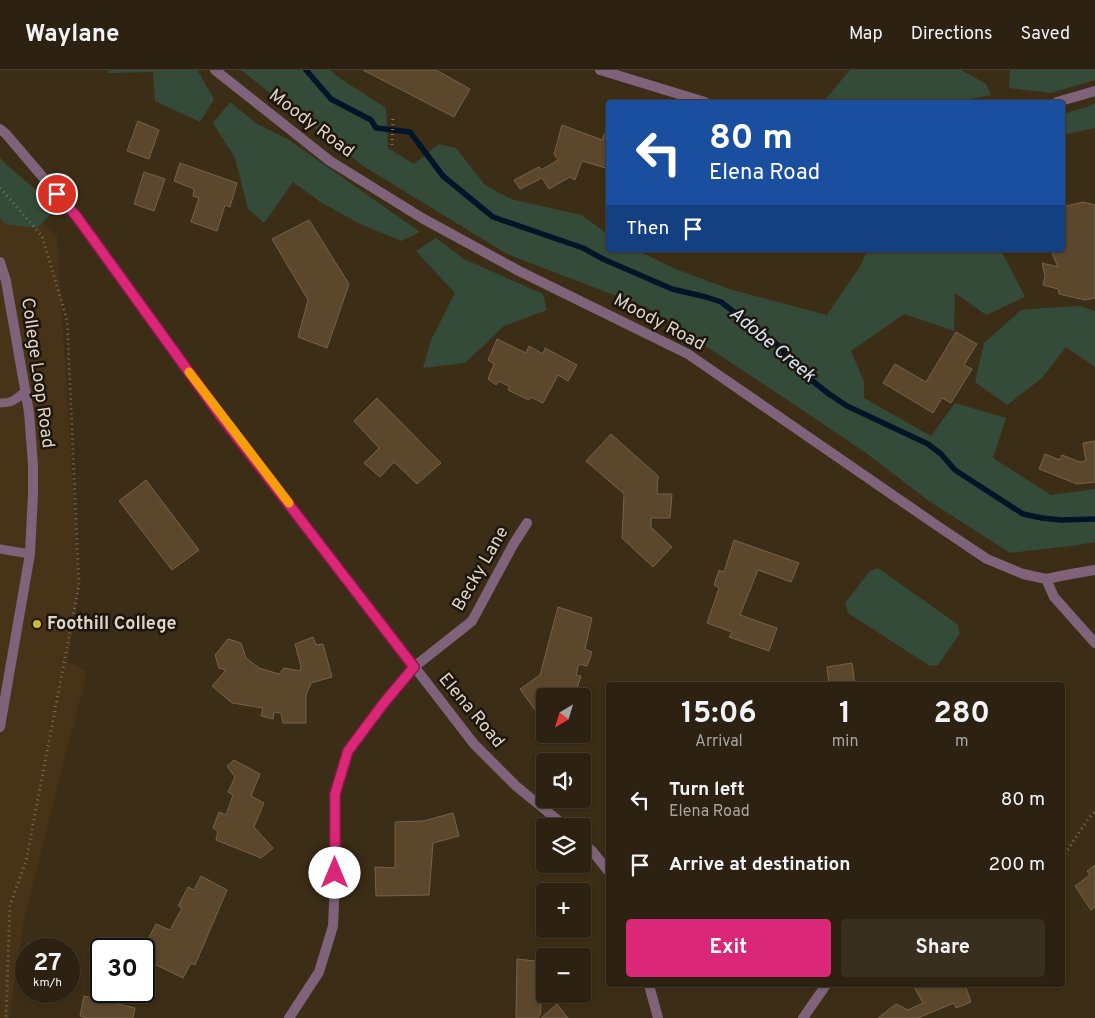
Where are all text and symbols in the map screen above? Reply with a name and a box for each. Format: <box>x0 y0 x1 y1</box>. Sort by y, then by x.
text: Waylane <box>25 20 119 50</box>
text: Map <box>849 23 883 46</box>
text: Directions <box>911 23 993 46</box>
text: Saved <box>1021 23 1070 46</box>
street label: Moody Road <box>264 85 358 163</box>
text: 80 m <box>709 117 793 161</box>
icon: left <box>626 120 691 185</box>
text: Elena Road <box>709 160 820 187</box>
pin <box>36 173 78 215</box>
icon: arrive <box>43 180 71 208</box>
icon: arrive <box>679 215 707 243</box>
text: Then <box>626 217 669 241</box>
street label: Moody Road <box>609 289 709 357</box>
street label: College Loop Road <box>15 296 59 450</box>
water label: Adobe Creek <box>724 302 820 388</box>
street label: Becky Lane <box>448 523 514 615</box>
place label: Foothill College <box>47 613 176 636</box>
marker: Foothill College <box>31 618 43 630</box>
street label: Elena Road <box>433 669 509 753</box>
north arrow <box>536 688 591 742</box>
map controls <box>536 688 591 1003</box>
text: 15:06 <box>681 696 757 733</box>
text: 1 <box>839 696 851 733</box>
text: 280 <box>933 696 990 733</box>
text: Arrival <box>695 732 743 752</box>
text: min <box>832 732 858 752</box>
text: m <box>955 732 968 752</box>
button: sound <box>536 753 591 808</box>
text: Turn left <box>669 778 745 802</box>
icon: left <box>626 786 654 814</box>
text: 80 m <box>1001 788 1045 812</box>
text: Elena Road <box>669 802 750 822</box>
button: layers <box>536 818 591 873</box>
position arrow <box>308 846 360 898</box>
icon: arrive <box>626 851 654 879</box>
text: Arrive at destination <box>669 853 850 877</box>
text: 200 m <box>989 853 1045 877</box>
button: + <box>536 883 591 938</box>
button: Exit <box>626 919 831 977</box>
button: Share <box>841 919 1045 977</box>
speed limit sign: 30 <box>90 938 155 1003</box>
text: 27 <box>33 948 62 980</box>
button: − <box>536 948 591 1003</box>
text: km/h <box>33 975 62 991</box>

